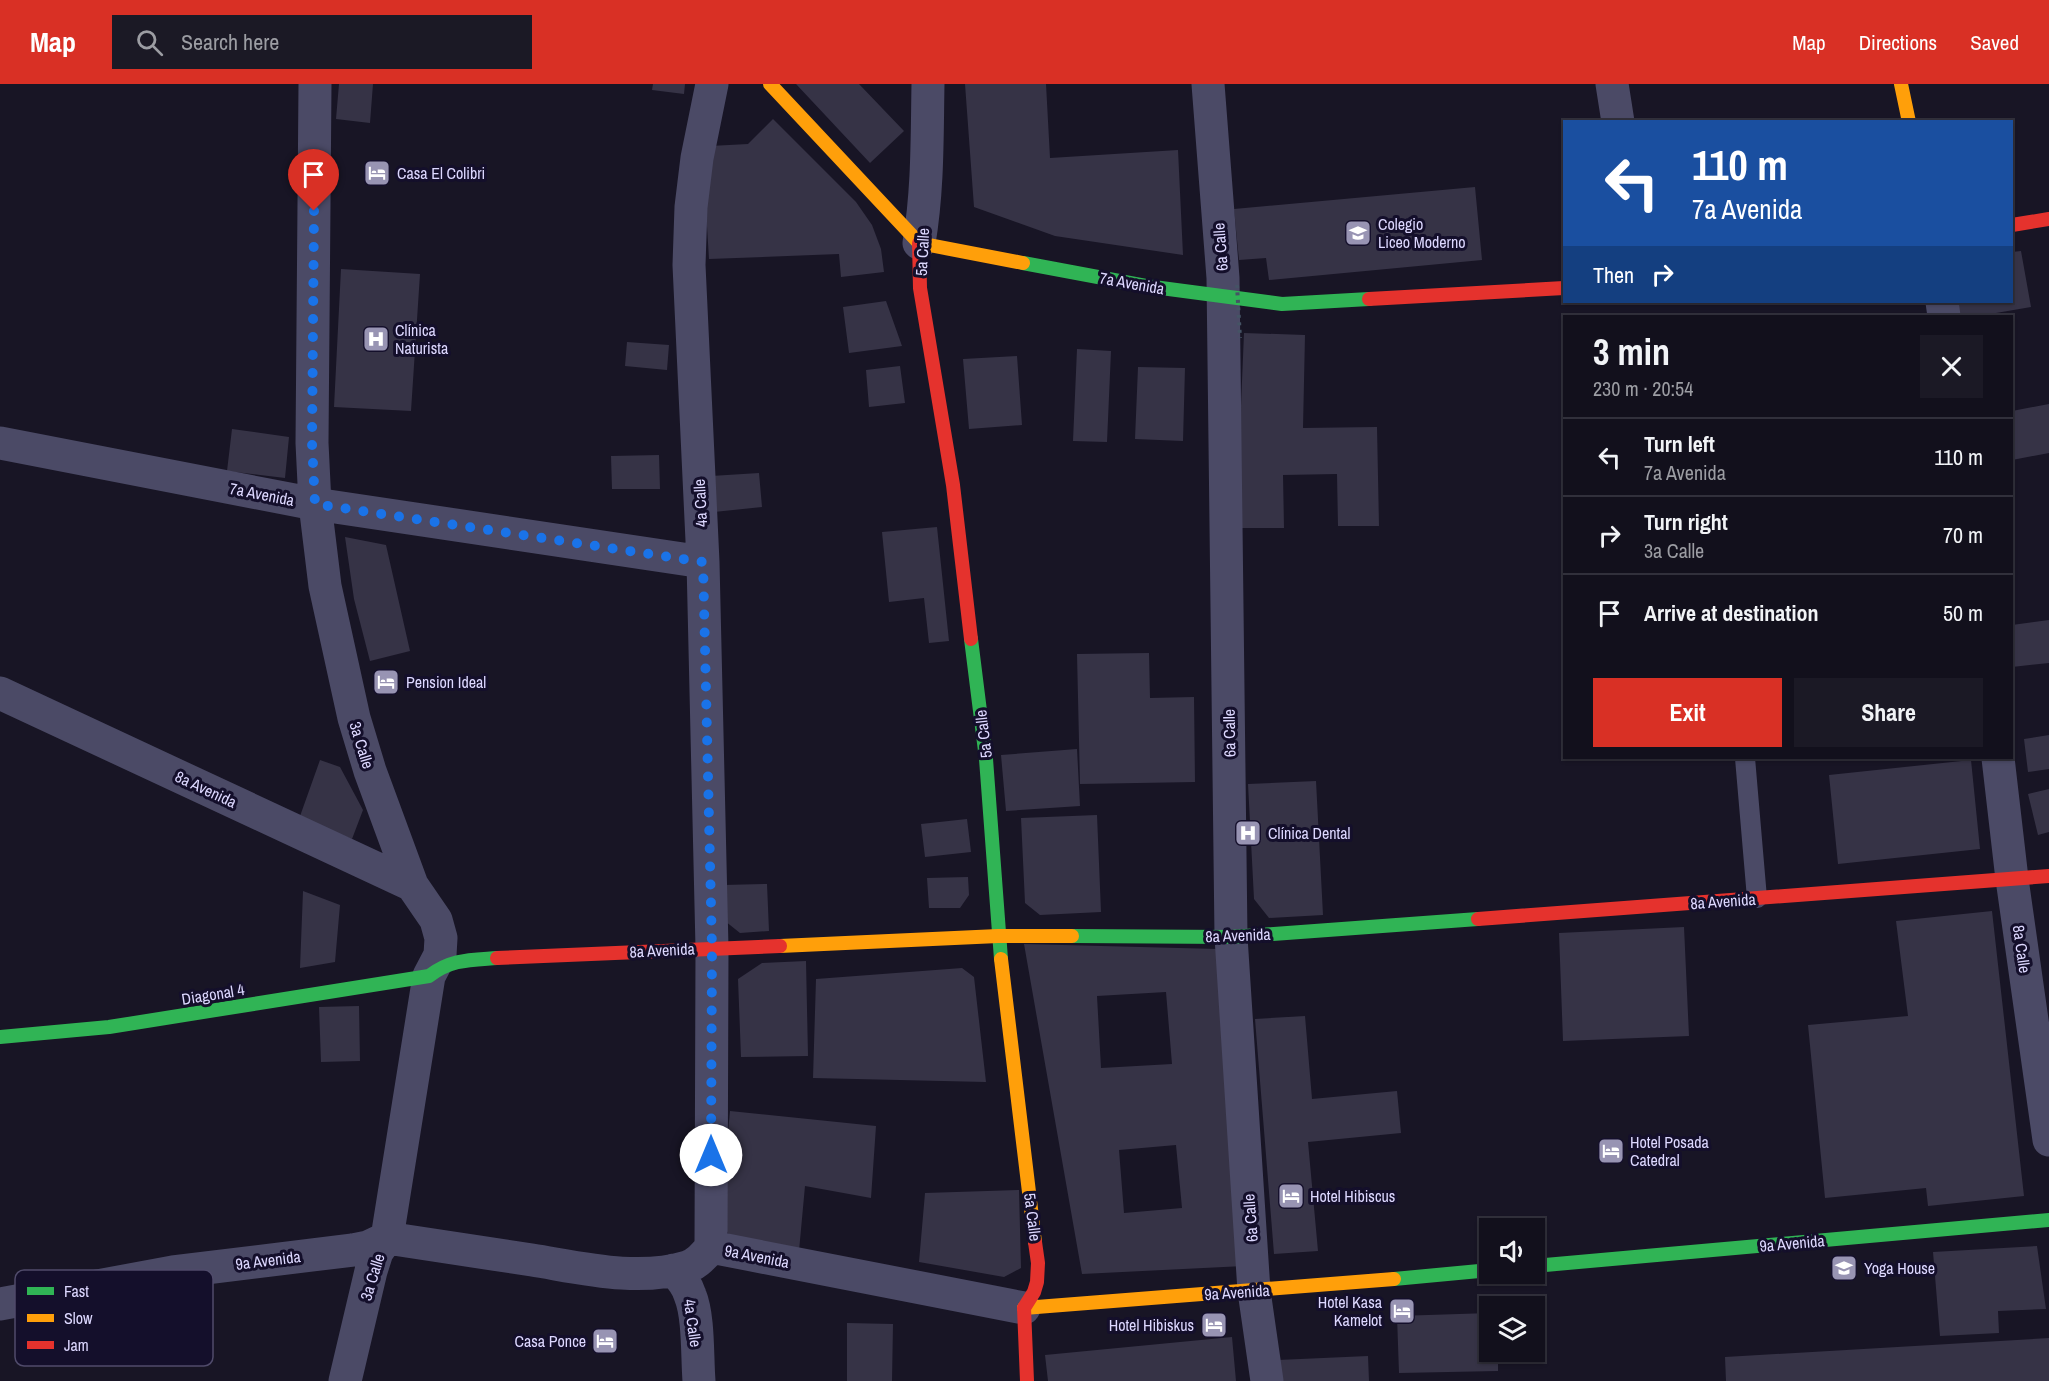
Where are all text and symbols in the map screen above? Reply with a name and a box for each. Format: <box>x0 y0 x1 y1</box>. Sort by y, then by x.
search box <box>112 15 532 69</box>
text: Map <box>30 23 76 61</box>
icon: search <box>133 26 166 59</box>
text: Search here <box>181 27 279 57</box>
text: Map <box>1792 28 1826 57</box>
text: Directions <box>1859 28 1937 57</box>
text: Saved <box>1970 28 2019 57</box>
text: 110 m <box>1692 137 1788 193</box>
icon: left <box>1593 144 1671 222</box>
pin <box>288 149 339 211</box>
icon: arrive <box>297 158 330 191</box>
hotel icon: Casa El Colibri <box>362 158 392 188</box>
place label: Casa El Colibri <box>397 162 485 184</box>
text: 7a Avenida <box>1692 191 1802 227</box>
place label: Colegio Liceo Moderno <box>1378 213 1466 253</box>
school or university icon: Colegio Liceo Moderno <box>1343 218 1373 248</box>
street label: 6a Calle <box>1207 222 1233 272</box>
street label: 5a Calle <box>910 227 934 277</box>
icon: right <box>1646 258 1679 291</box>
text: Then <box>1593 260 1634 290</box>
street label: 7a Avenida <box>1098 266 1167 300</box>
place label: Clínica Naturista <box>395 319 449 359</box>
hospital icon: Clínica Naturista <box>361 324 391 354</box>
text: 3 min <box>1593 328 1670 376</box>
button: close <box>1920 335 1983 398</box>
text: 230 m · 20:54 <box>1593 375 1693 402</box>
text: Turn left <box>1644 429 1715 459</box>
icon: left <box>1593 441 1626 474</box>
text: 110 m <box>1934 442 1983 472</box>
text: 7a Avenida <box>1644 459 1726 486</box>
street label: 7a Avenida <box>228 477 297 511</box>
street label: 4a Calle <box>688 478 712 528</box>
text: Turn right <box>1644 507 1728 537</box>
icon: right <box>1593 519 1626 552</box>
text: 70 m <box>1943 520 1983 550</box>
text: 3a Calle <box>1644 537 1704 564</box>
icon: arrive <box>1593 597 1626 630</box>
text: Arrive at destination <box>1644 598 1818 628</box>
text: 50 m <box>1943 598 1983 628</box>
hotel icon: Pension Ideal <box>371 667 401 697</box>
place label: Pension Ideal <box>406 671 486 693</box>
button: Exit <box>1593 678 1782 747</box>
button: Share <box>1794 678 1983 747</box>
street label: 5a Calle <box>969 709 997 759</box>
street label: 6a Calle <box>1218 709 1240 757</box>
street label: 3a Calle <box>344 719 380 771</box>
street label: 8a Avenida <box>172 765 241 813</box>
hospital icon: Clínica Dental <box>1233 818 1263 848</box>
place label: Clínica Dental <box>1268 822 1350 844</box>
street label: 8a Avenida <box>1690 888 1757 914</box>
street label: 8a Avenida <box>1205 923 1272 947</box>
street label: 8a Calle <box>2008 924 2036 974</box>
street label: 8a Avenida <box>629 937 696 963</box>
street label: Diagonal 4 <box>180 978 246 1010</box>
position arrow <box>679 1123 743 1187</box>
place label: Hotel Posada Catedral <box>1630 1131 1709 1171</box>
hotel icon: Hotel Posada Catedral <box>1596 1136 1626 1166</box>
hotel icon: Hotel Hibiscus <box>1276 1181 1306 1211</box>
place label: Hotel Hibiscus <box>1310 1185 1395 1207</box>
street label: 5a Calle <box>1019 1192 1047 1242</box>
street label: 6a Calle <box>1237 1193 1263 1243</box>
map controls <box>1479 1218 1545 1362</box>
button: sound <box>1479 1218 1545 1284</box>
street label: 9a Avenida <box>1758 1229 1826 1257</box>
street label: 9a Avenida <box>723 1239 792 1273</box>
street label: 9a Avenida <box>234 1245 303 1275</box>
street label: 3a Calle <box>354 1251 390 1303</box>
school or university icon: Yoga House <box>1829 1253 1859 1283</box>
place label: Yoga House <box>1864 1257 1935 1279</box>
legend <box>15 1270 213 1366</box>
street label: 9a Avenida <box>1204 1279 1271 1305</box>
text: Fast <box>64 1280 89 1302</box>
place label: Hotel Kasa Kamelot <box>1318 1291 1383 1331</box>
hotel icon: Hotel Kasa Kamelot <box>1387 1296 1417 1326</box>
button: layers <box>1479 1296 1545 1362</box>
street label: 4a Calle <box>679 1298 707 1348</box>
text: Slow <box>64 1307 93 1329</box>
hotel icon: Hotel Hibiskus <box>1199 1310 1229 1340</box>
place label: Hotel Hibiskus <box>1109 1314 1194 1336</box>
hotel icon: Casa Ponce <box>590 1326 620 1356</box>
place label: Casa Ponce <box>515 1330 586 1352</box>
text: Jam <box>64 1334 89 1356</box>

